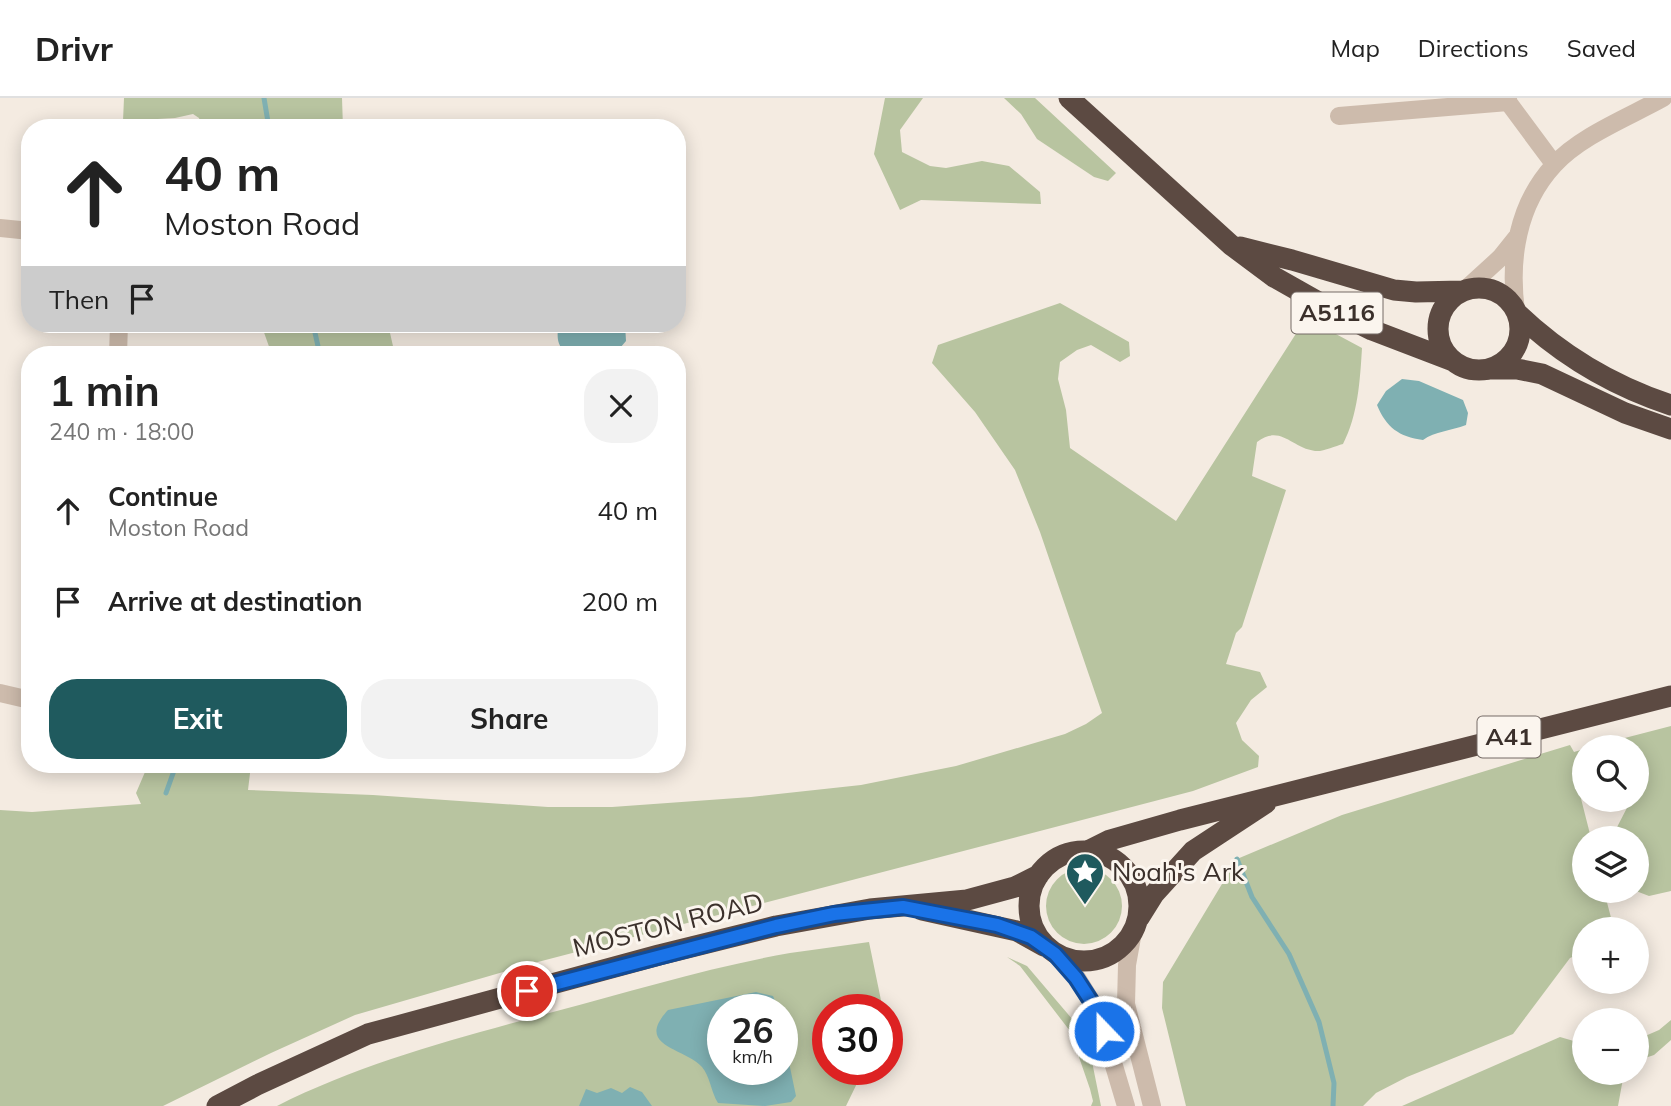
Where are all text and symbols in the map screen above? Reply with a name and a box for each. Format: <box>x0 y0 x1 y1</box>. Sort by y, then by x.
text: Drivr <box>35 28 113 69</box>
text: Map <box>1330 33 1380 63</box>
text: Directions <box>1418 33 1529 63</box>
text: Saved <box>1567 33 1636 63</box>
text: 40 m <box>164 142 280 203</box>
icon: ahead <box>49 147 140 238</box>
text: Moston Road <box>164 203 360 243</box>
icon: arrive <box>123 280 161 318</box>
text: Then <box>49 283 109 316</box>
road number: A5116 <box>1292 293 1382 334</box>
text: 1 min <box>49 364 160 417</box>
button: close <box>584 369 658 443</box>
text: 240 m · 18:00 <box>49 417 194 446</box>
text: Continue <box>108 480 218 513</box>
icon: ahead <box>49 492 87 530</box>
text: 40 m <box>597 494 658 527</box>
text: Moston Road <box>108 513 249 542</box>
icon: arrive <box>49 583 87 621</box>
text: Arrive at destination <box>108 585 363 618</box>
text: 200 m <box>582 585 658 618</box>
button: Exit <box>49 679 347 759</box>
button: Share <box>361 679 658 759</box>
road number: A41 <box>1478 716 1540 758</box>
map controls <box>1572 735 1649 1085</box>
button: search <box>1572 735 1649 812</box>
button: layers <box>1572 826 1649 903</box>
place icon: Noah's Ark <box>1064 851 1106 906</box>
place label: Noah's Ark <box>1112 855 1245 888</box>
street label: MOSTON ROAD <box>569 885 767 964</box>
button: + <box>1572 917 1649 994</box>
pin <box>497 961 557 1021</box>
icon: arrive <box>508 972 546 1010</box>
speed limit sign: 30 <box>812 994 903 1085</box>
position arrow <box>1067 994 1141 1068</box>
text: 26 <box>731 1008 774 1052</box>
button: − <box>1572 1008 1649 1085</box>
text: km/h <box>732 1045 773 1068</box>

